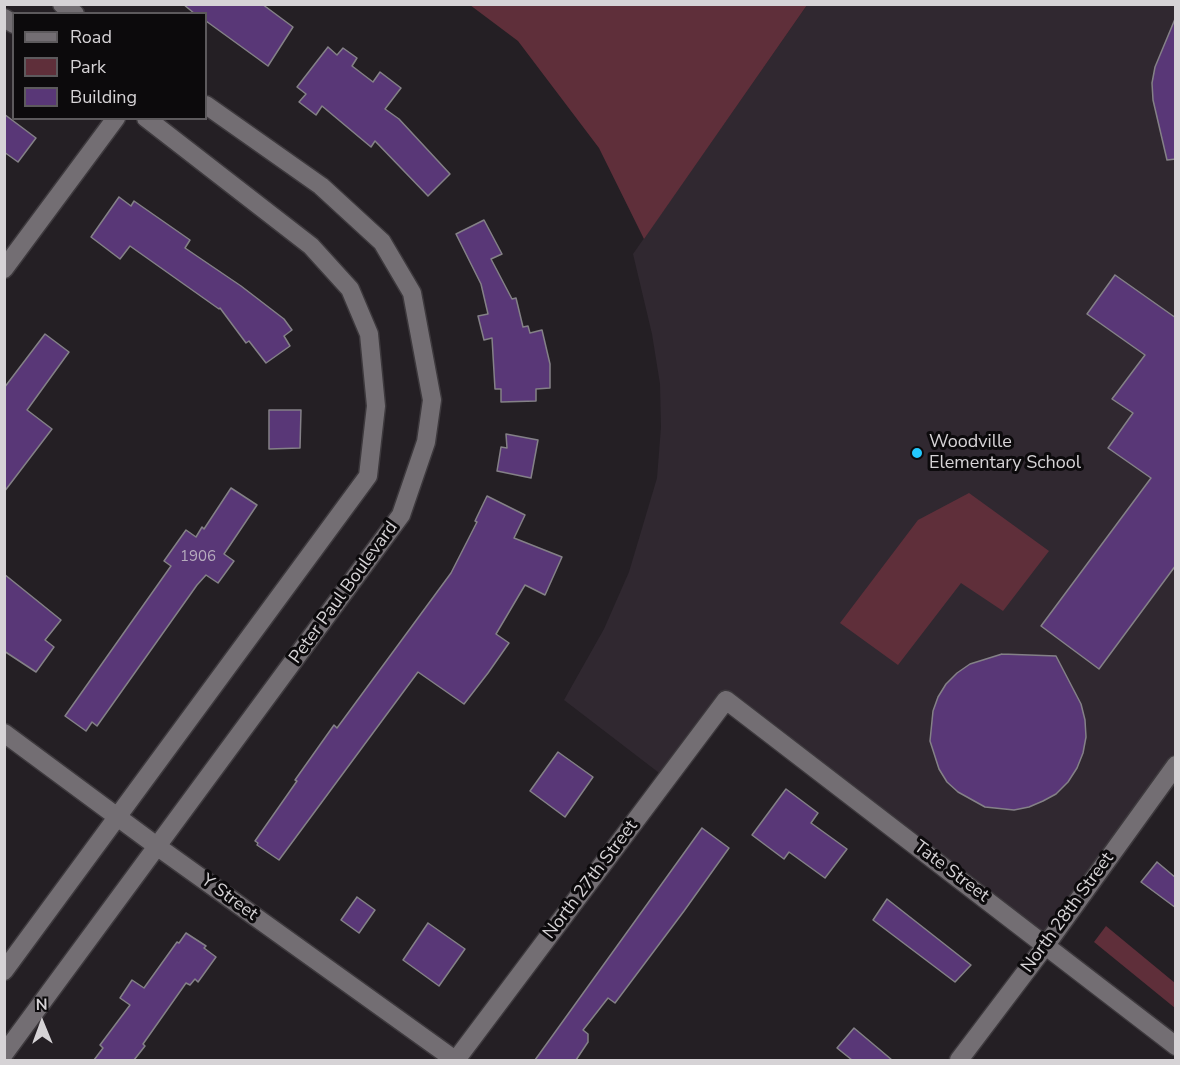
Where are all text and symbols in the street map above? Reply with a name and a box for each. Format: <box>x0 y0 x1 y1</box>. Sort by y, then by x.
legend <box>12 12 207 120</box>
text: Road <box>70 25 112 49</box>
text: Park <box>70 55 106 79</box>
text: Building <box>70 85 137 109</box>
place label: Woodville Elementary School <box>929 432 1081 474</box>
marker: Woodville Elementary School <box>910 446 924 460</box>
street label: Peter Paul Boulevard <box>285 518 403 668</box>
house number: 1906 <box>180 548 216 566</box>
street label: North 27th Street <box>539 816 643 944</box>
street label: Tate Street <box>909 837 993 907</box>
street label: North 28th Street <box>1017 849 1119 977</box>
street label: Y Street <box>197 870 261 926</box>
north arrow <box>12 993 72 1053</box>
text: N <box>36 994 48 1016</box>

